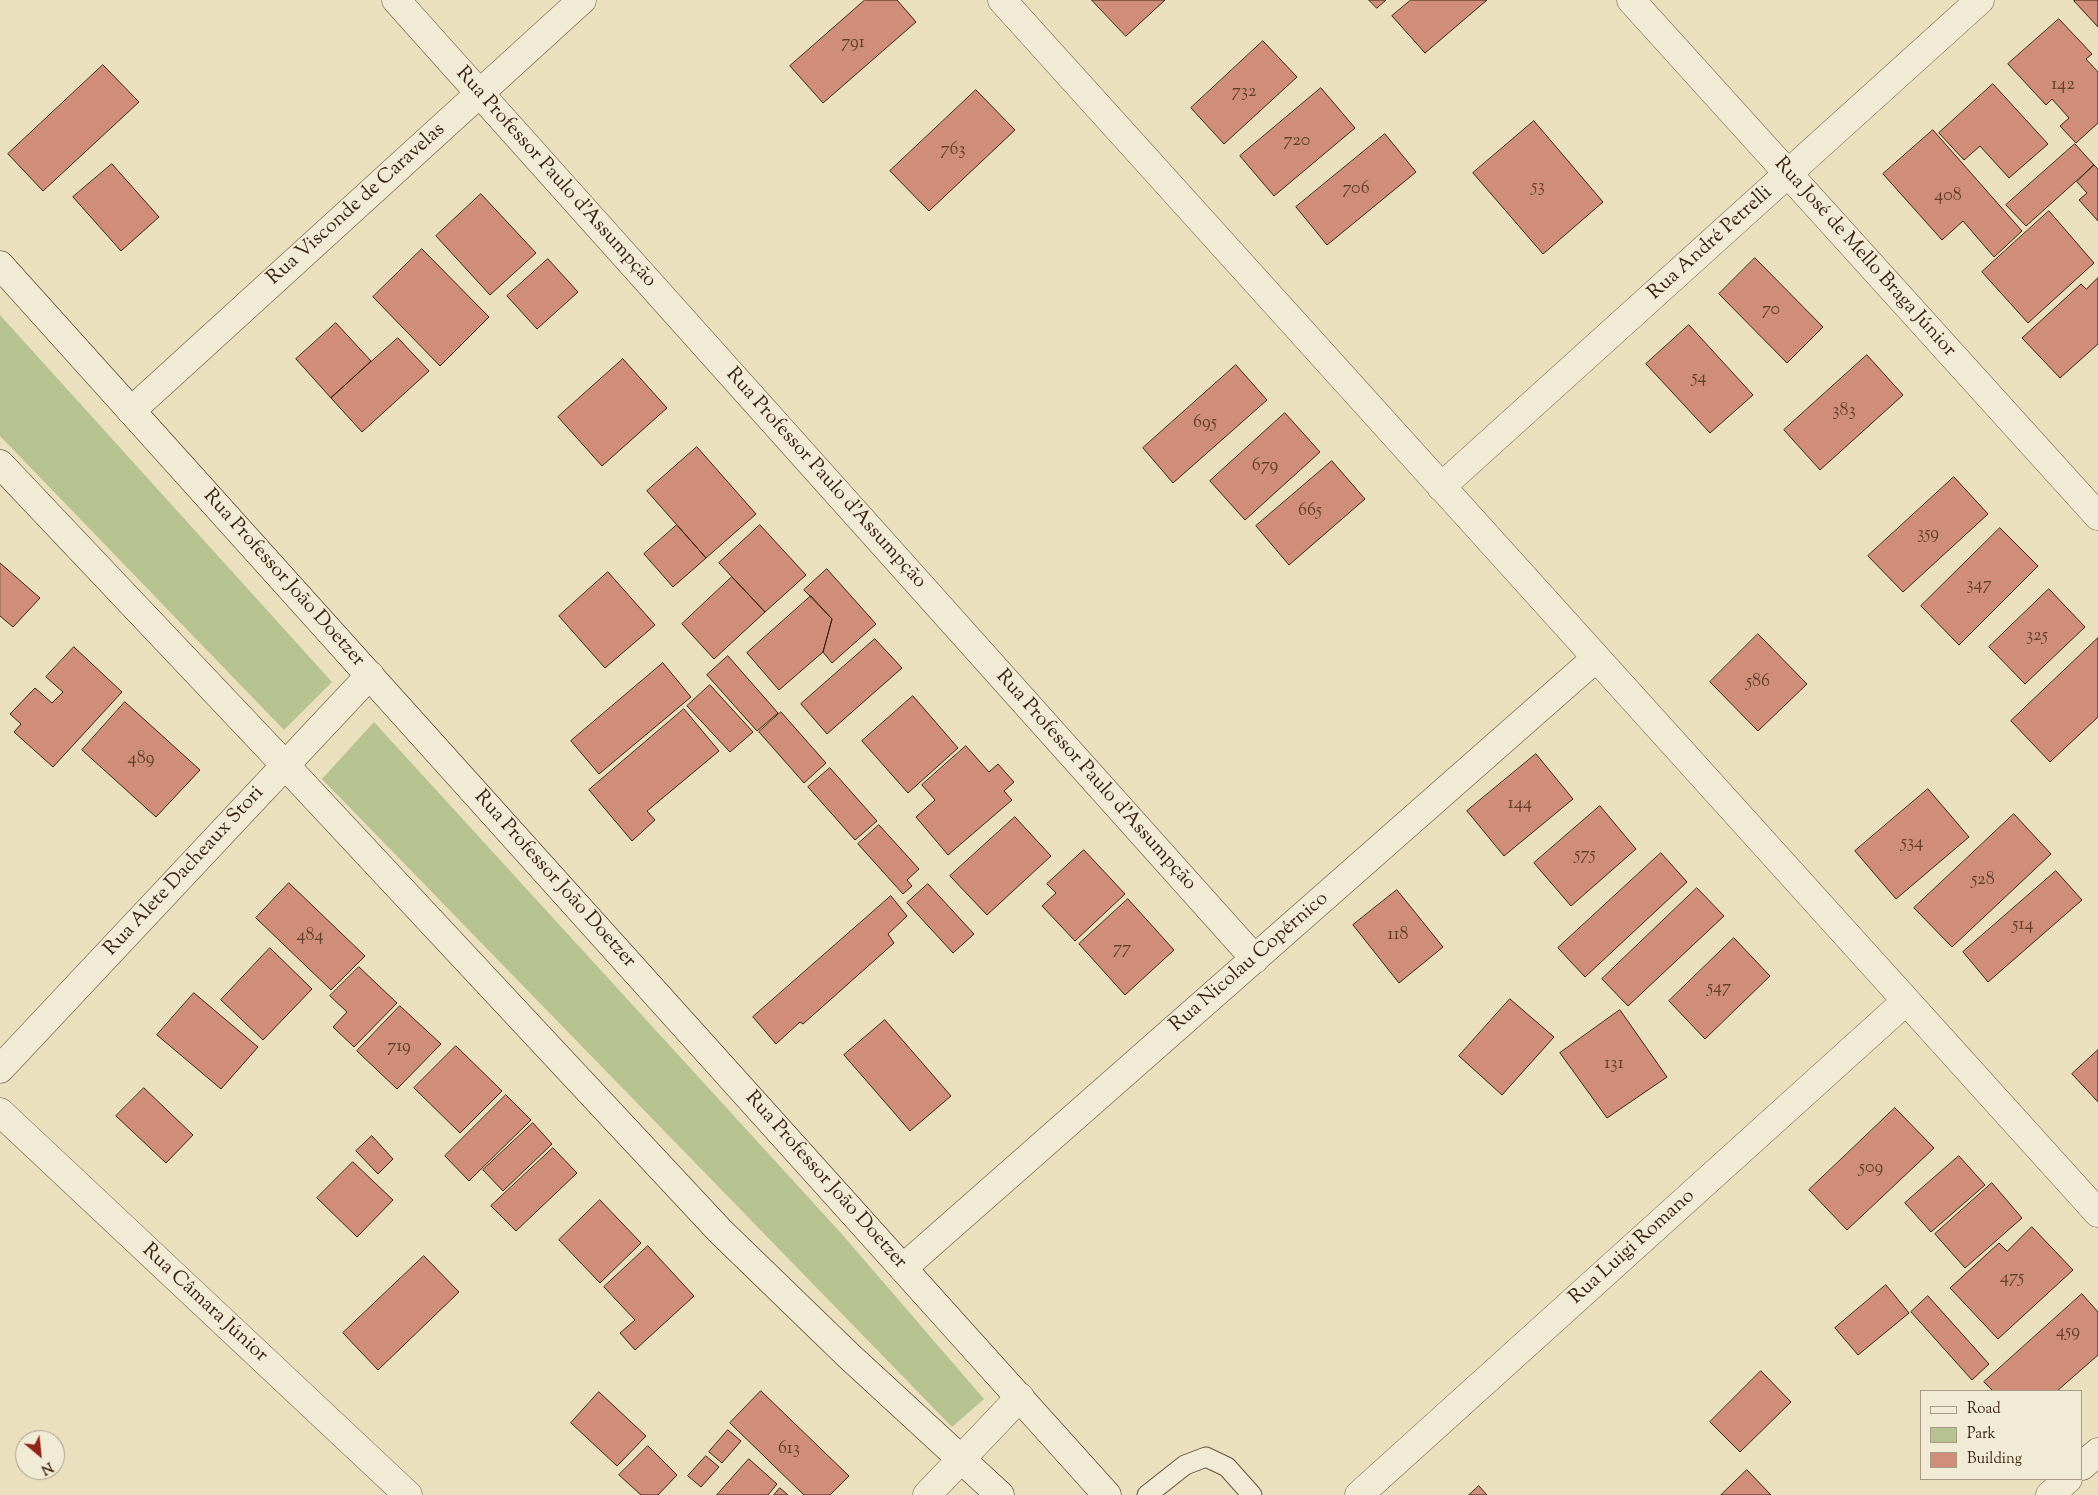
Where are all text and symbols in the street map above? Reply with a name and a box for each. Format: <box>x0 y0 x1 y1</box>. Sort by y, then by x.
house number: 791 <box>841 33 865 55</box>
street label: Rua Professor Paulo d'Assumpção <box>450 63 660 293</box>
house number: 142 <box>2051 75 2075 97</box>
house number: 732 <box>1232 82 1256 104</box>
street label: Rua Visconde de Caravelas <box>263 119 451 291</box>
house number: 720 <box>1284 131 1310 153</box>
house number: 763 <box>940 140 966 162</box>
street label: Rua José de Mello Braga Júnior <box>1768 153 1960 363</box>
house number: 53 <box>1531 177 1545 199</box>
house number: 706 <box>1342 179 1370 201</box>
street label: Rua André Petrelli <box>1644 182 1778 306</box>
house number: 408 <box>1934 186 1962 208</box>
house number: 70 <box>1762 300 1780 322</box>
street label: Rua Professor Paulo d'Assumpção <box>720 364 930 594</box>
house number: 54 <box>1691 368 1707 390</box>
house number: 383 <box>1832 401 1856 423</box>
house number: 695 <box>1193 413 1217 435</box>
house number: 679 <box>1252 456 1278 478</box>
street label: Rua Professor João Doetzer <box>197 485 369 673</box>
house number: 665 <box>1298 501 1322 523</box>
house number: 359 <box>1917 524 1939 546</box>
house number: 347 <box>1966 575 1992 597</box>
house number: 325 <box>2026 626 2048 648</box>
street label: Rua Professor Paulo d'Assumpção <box>990 666 1200 896</box>
house number: 586 <box>1746 672 1770 694</box>
house number: 489 <box>128 749 154 771</box>
street label: Rua Alete Dacheaux Stori <box>100 782 270 962</box>
street label: Rua Professor João Doetzer <box>468 786 640 974</box>
house number: 144 <box>1508 794 1532 816</box>
house number: 534 <box>1901 833 1923 855</box>
house number: 575 <box>1574 845 1596 867</box>
house number: 528 <box>1971 870 1995 892</box>
street label: Rua Nicolau Copérnico <box>1166 888 1334 1038</box>
house number: 514 <box>2012 915 2034 937</box>
house number: 118 <box>1387 925 1409 947</box>
house number: 484 <box>297 926 323 948</box>
house number: 77 <box>1113 939 1131 961</box>
house number: 547 <box>1707 978 1731 1000</box>
house number: 719 <box>387 1037 411 1059</box>
house number: 131 <box>1604 1054 1624 1076</box>
street label: Rua Professor João Doetzer <box>739 1087 911 1275</box>
house number: 509 <box>1859 1158 1883 1180</box>
street label: Rua Luigi Romano <box>1565 1185 1701 1311</box>
street label: Rua Câmara Júnior <box>136 1239 272 1369</box>
house number: 475 <box>2000 1268 2024 1290</box>
house number: 459 <box>2056 1322 2080 1344</box>
legend <box>1920 1390 2083 1480</box>
text: Road <box>1967 1399 2001 1420</box>
text: Park <box>1967 1424 1996 1445</box>
north arrow <box>15 1430 65 1480</box>
house number: 613 <box>778 1439 800 1461</box>
text: Building <box>1967 1449 2022 1470</box>
text: N <box>37 1456 56 1479</box>

